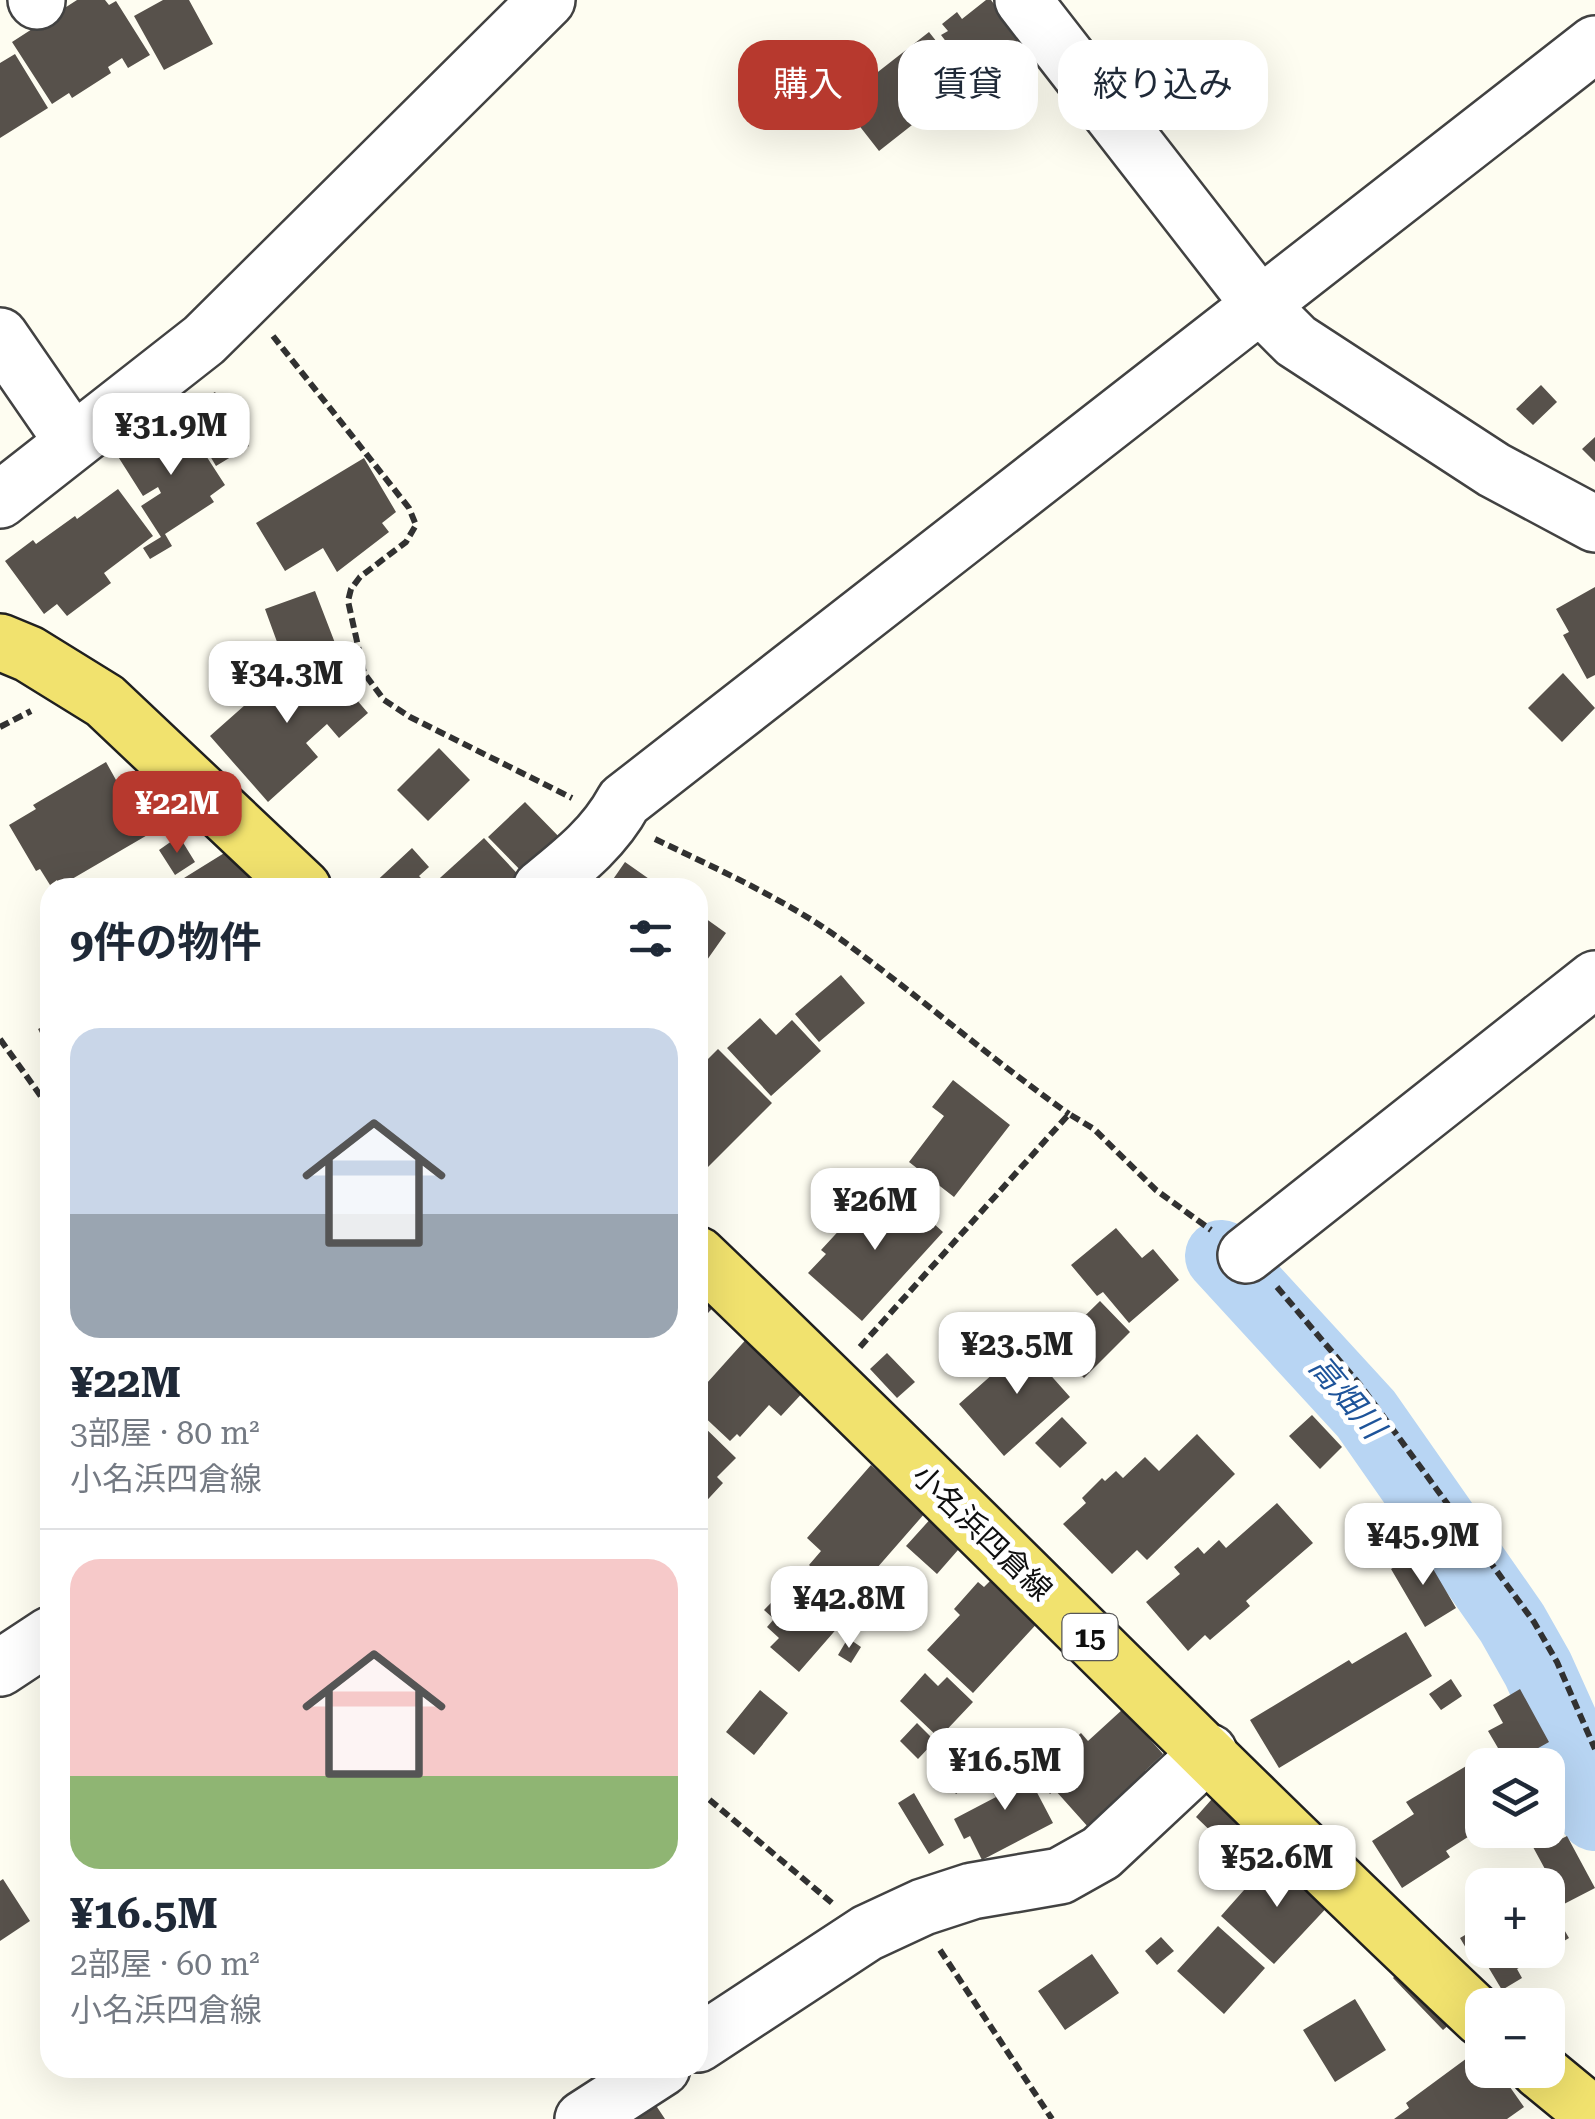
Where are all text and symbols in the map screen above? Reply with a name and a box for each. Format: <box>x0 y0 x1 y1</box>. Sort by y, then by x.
chip: 購入 <box>738 40 878 130</box>
chip: 賃貸 <box>898 40 1038 130</box>
chip: 絞り込み <box>1058 40 1268 130</box>
pin: ¥31.9M <box>90 393 252 478</box>
text: ¥31.9M <box>115 406 227 444</box>
pin: ¥34.3M <box>206 641 368 726</box>
text: ¥34.3M <box>231 654 343 692</box>
pin: ¥22M <box>118 771 236 856</box>
text: ¥22M <box>135 784 219 822</box>
icon: filters <box>623 911 678 966</box>
text: 9件の物件 <box>70 918 262 967</box>
icon: home <box>284 1093 464 1273</box>
pin: ¥26M <box>816 1168 934 1253</box>
text: ¥26M <box>833 1181 917 1219</box>
pin: ¥23.5M <box>936 1312 1098 1397</box>
text: ¥23.5M <box>961 1325 1073 1363</box>
water label: 高畑川 <box>1302 1348 1394 1448</box>
text: ¥22M <box>70 1358 181 1407</box>
text: 3部屋 · 80 m² <box>70 1414 260 1452</box>
street label: 小名浜四倉線 <box>905 1458 1059 1608</box>
text: 小名浜四倉線 <box>70 1460 262 1498</box>
pin: ¥45.9M <box>1342 1503 1504 1588</box>
text: ¥45.9M <box>1367 1516 1479 1554</box>
pin: ¥42.8M <box>768 1566 930 1651</box>
text: ¥42.8M <box>793 1579 905 1617</box>
road number: 15 <box>1062 1614 1118 1660</box>
icon: home <box>284 1624 464 1804</box>
pin: ¥16.5M <box>924 1728 1086 1813</box>
text: ¥16.5M <box>949 1741 1061 1779</box>
map controls <box>1465 1748 1565 2088</box>
button: layers <box>1465 1748 1565 1848</box>
pin: ¥52.6M <box>1196 1825 1358 1910</box>
text: ¥52.6M <box>1221 1838 1333 1876</box>
button: + <box>1465 1868 1565 1968</box>
text: ¥16.5M <box>70 1889 218 1938</box>
text: 2部屋 · 60 m² <box>70 1945 260 1983</box>
button: − <box>1465 1988 1565 2088</box>
text: 小名浜四倉線 <box>70 1991 262 2029</box>

